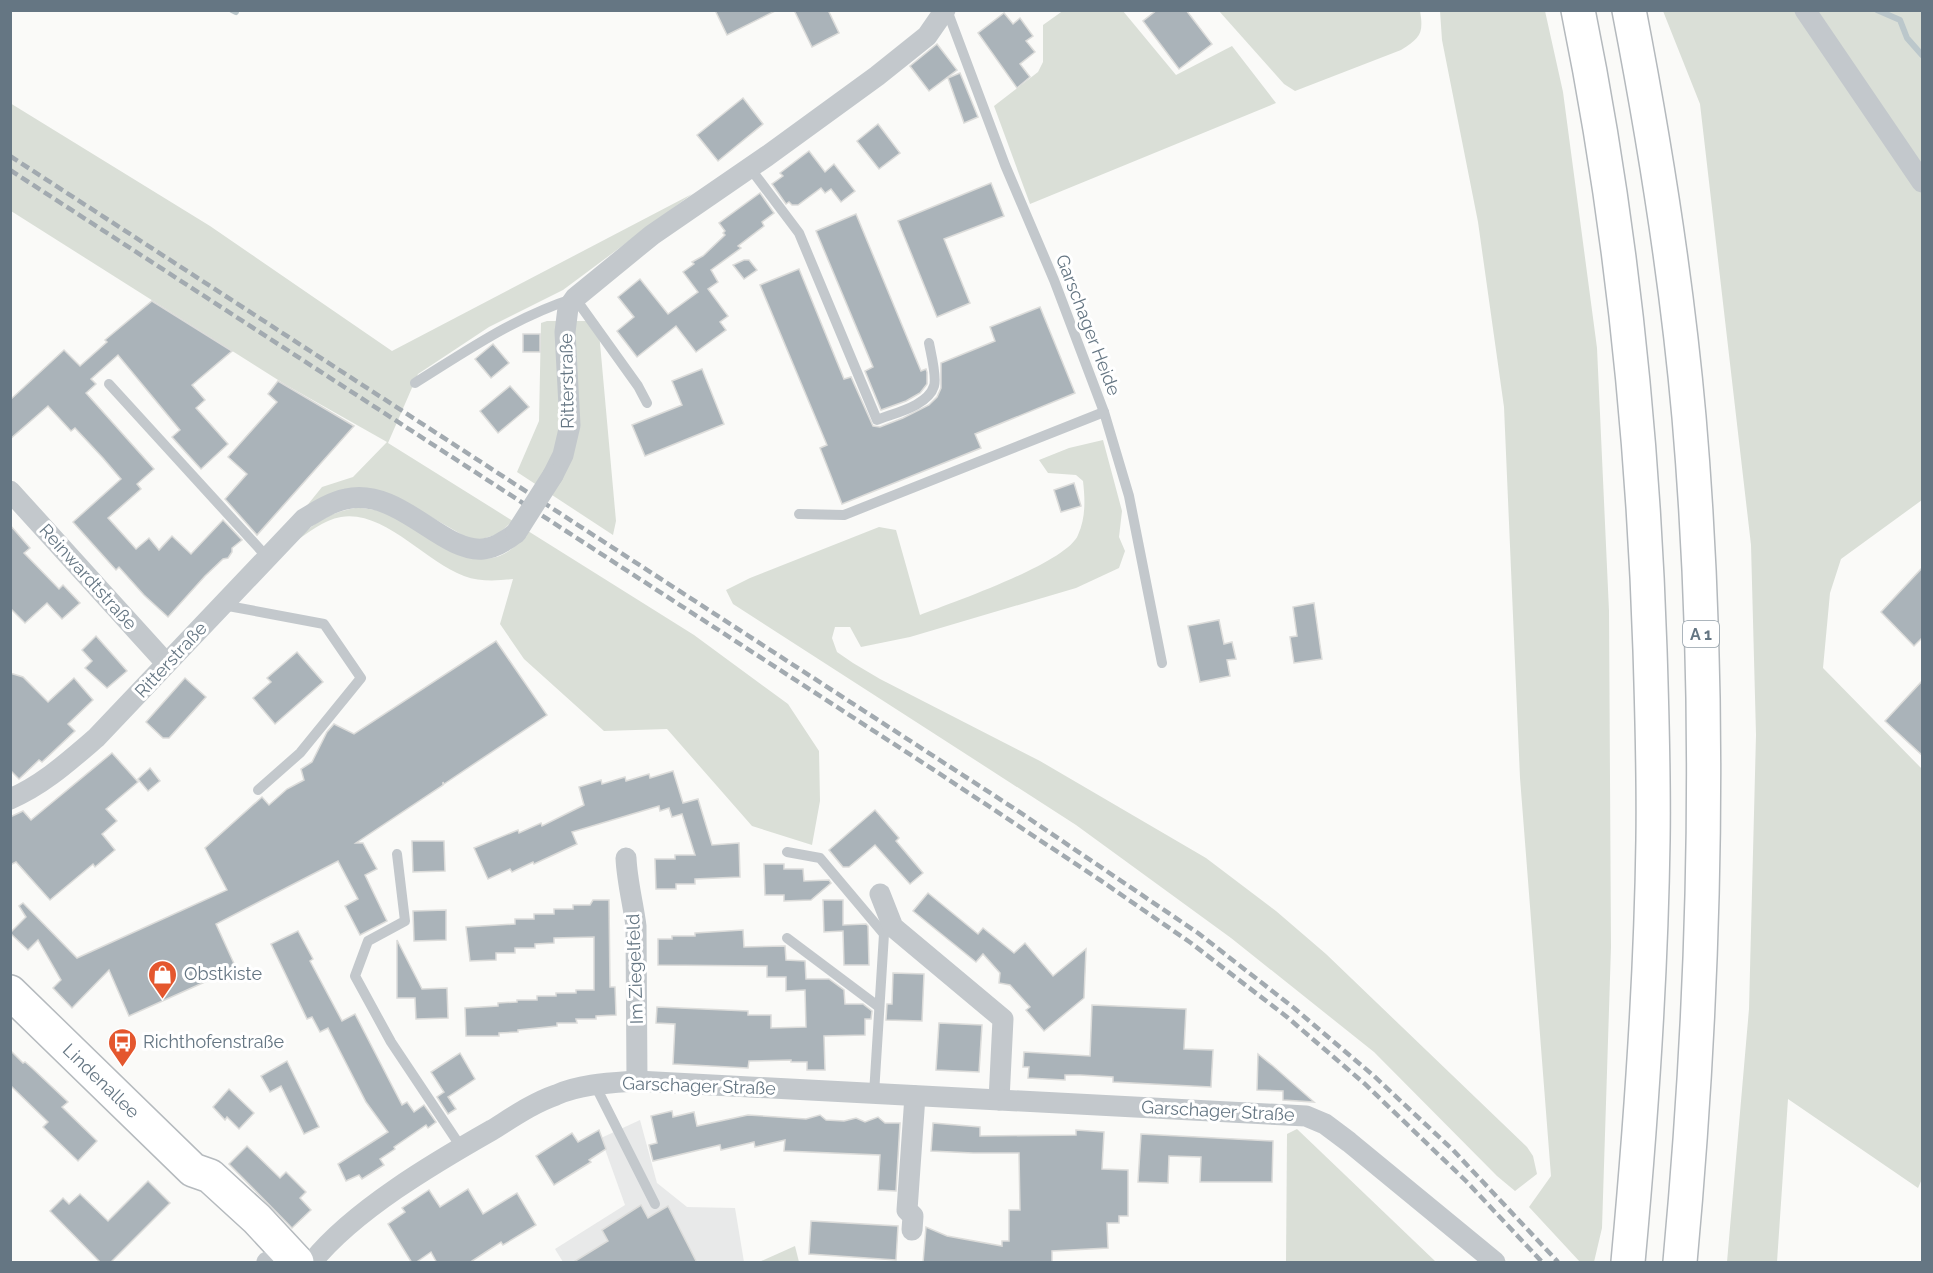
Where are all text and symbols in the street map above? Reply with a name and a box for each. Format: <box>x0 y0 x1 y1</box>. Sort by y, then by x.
street label: Garschager Heide <box>1052 251 1125 399</box>
street label: Ritterstraße <box>555 333 578 429</box>
street label: Reinwardtstraße <box>35 519 142 634</box>
street label: Ritterstraße <box>130 617 211 702</box>
road number: A 1 <box>1683 621 1719 647</box>
street label: Im Ziegelfeld <box>622 914 647 1025</box>
shop icon: Obstkiste <box>147 958 179 1000</box>
place label: Obstkiste <box>184 963 262 984</box>
bus stop icon: Richthofenstraße <box>106 1026 138 1068</box>
place label: Richthofenstraße <box>143 1031 284 1052</box>
street label: Lindenallee <box>59 1039 144 1122</box>
street label: Garschager Straße <box>622 1072 776 1099</box>
street label: Garschager Straße <box>1141 1096 1296 1125</box>

